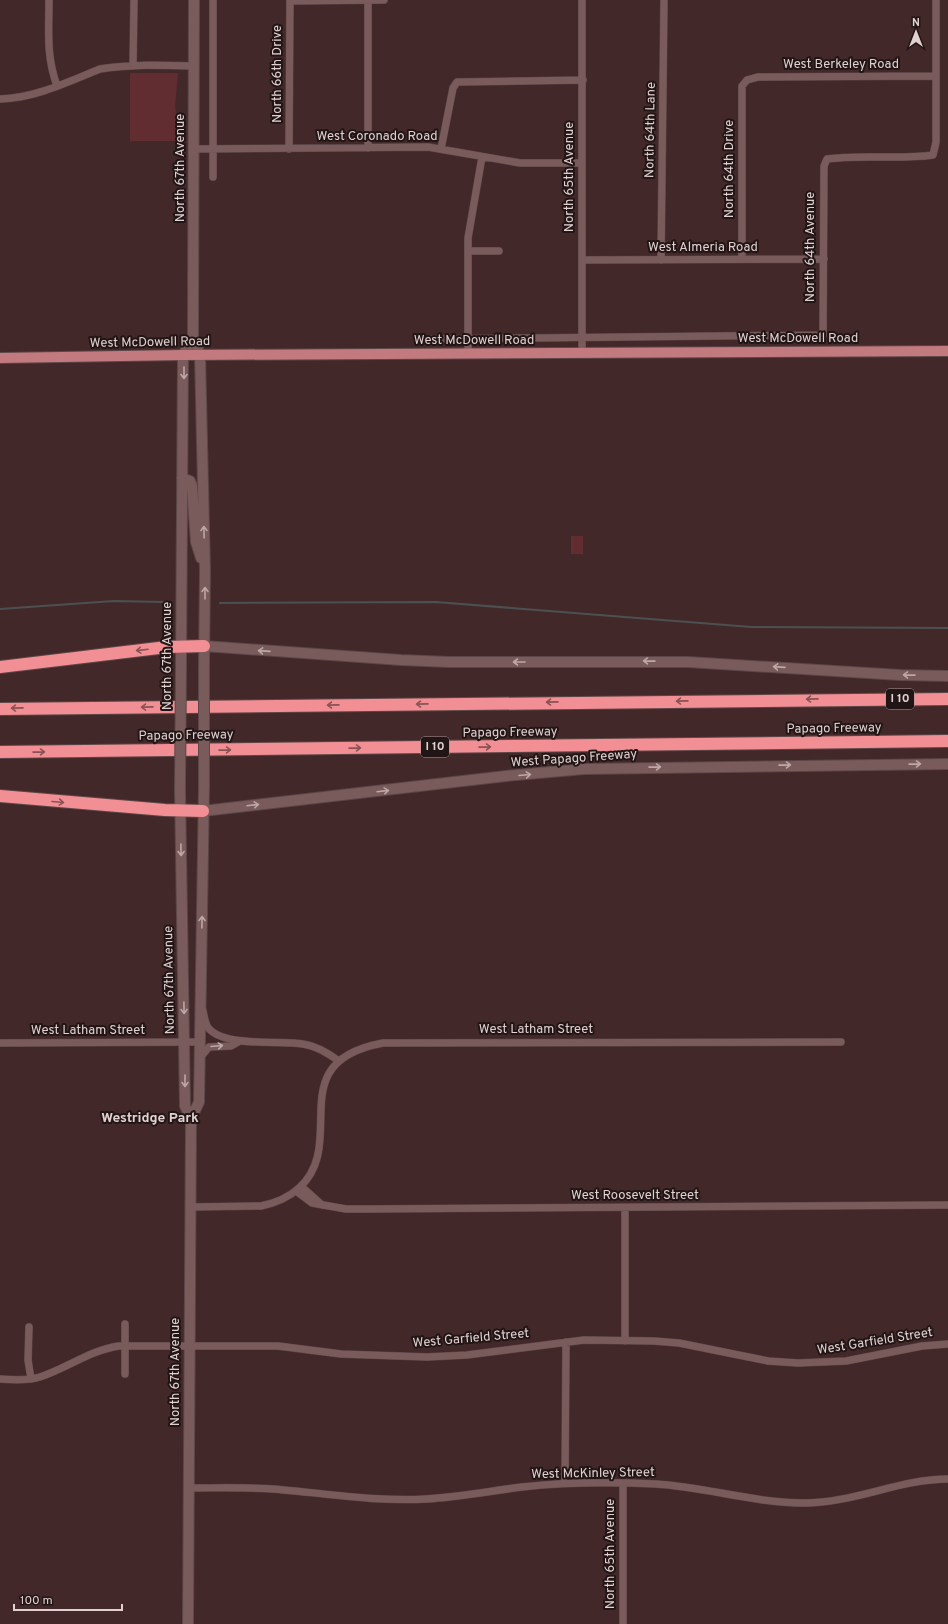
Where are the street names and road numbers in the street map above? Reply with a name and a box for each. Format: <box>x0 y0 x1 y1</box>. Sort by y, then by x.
street label: North 66th Drive <box>270 25 286 123</box>
street label: West Berkeley Road <box>783 57 899 73</box>
street label: North 64th Lane <box>642 82 660 178</box>
street label: North 67th Avenue <box>173 114 189 222</box>
street label: North 64th Drive <box>722 120 738 218</box>
street label: North 65th Avenue <box>562 122 578 232</box>
street label: West Coronado Road <box>316 129 438 145</box>
street label: North 64th Avenue <box>803 192 819 302</box>
street label: West Almeria Road <box>648 240 758 256</box>
street label: West McDowell Road <box>738 331 858 347</box>
street label: West McDowell Road <box>414 333 534 349</box>
street label: West McDowell Road <box>90 334 210 352</box>
street label: North 67th Avenue <box>160 602 176 710</box>
road number: I 10 <box>886 689 914 709</box>
street label: Papago Freeway <box>786 720 882 738</box>
street label: Papago Freeway <box>462 724 558 742</box>
street label: Papago Freeway <box>138 727 234 745</box>
road number: I 10 <box>421 737 449 757</box>
street label: West Papago Freeway <box>510 747 638 771</box>
street label: North 67th Avenue <box>161 926 179 1034</box>
street label: West Latham Street <box>479 1022 593 1038</box>
street label: West Latham Street <box>31 1023 145 1039</box>
street label: West Roosevelt Street <box>571 1188 699 1204</box>
street label: North 67th Avenue <box>168 1318 184 1426</box>
street label: West Garfield Street <box>816 1325 934 1359</box>
street label: West Garfield Street <box>412 1326 530 1352</box>
street label: West McKinley Street <box>531 1465 655 1483</box>
street label: North 65th Avenue <box>603 1499 619 1609</box>

